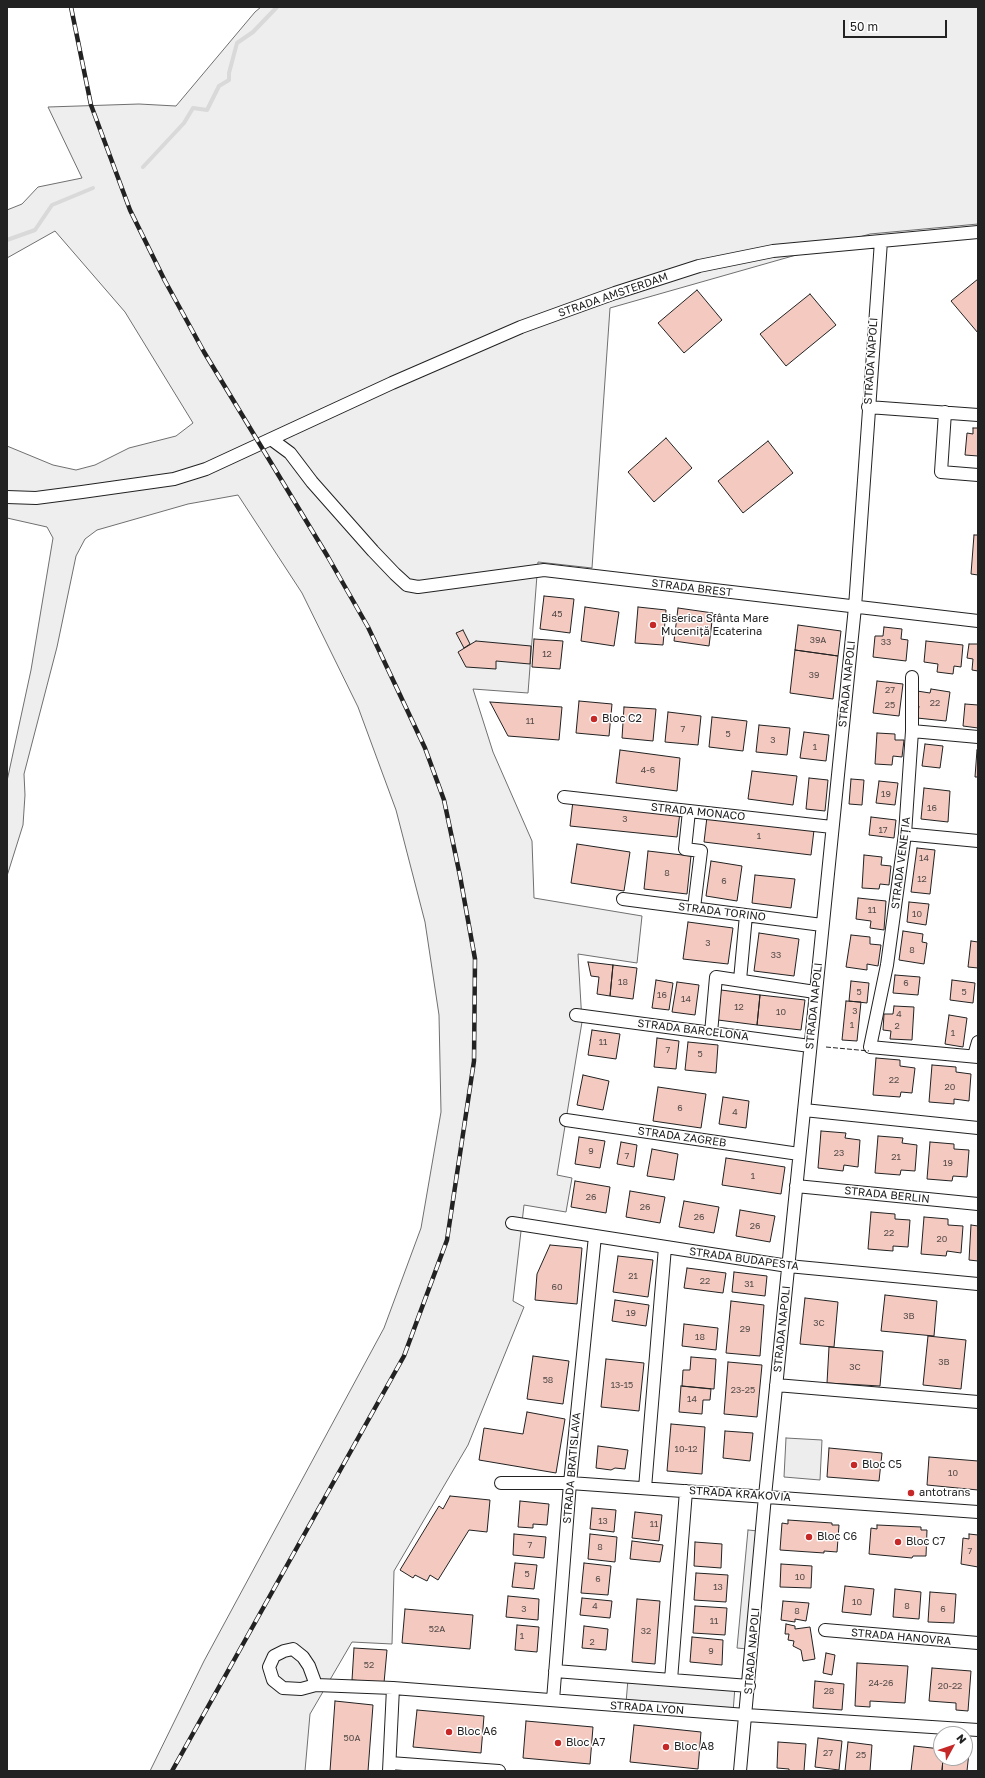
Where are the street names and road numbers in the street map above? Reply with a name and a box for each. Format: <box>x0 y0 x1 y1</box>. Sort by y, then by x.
street label: STRADA AMSTERDAM <box>556 270 670 320</box>
street label: STRADA NAPOLI <box>861 317 881 405</box>
street label: STRADA BREST <box>651 576 733 600</box>
street label: STRADA NAPOLI <box>836 640 858 728</box>
street label: STRADA MONACO <box>650 800 746 824</box>
street label: STRADA VENEȚIA <box>889 816 913 910</box>
street label: STRADA TORINO <box>677 900 767 924</box>
street label: STRADA NAPOLI <box>803 962 825 1050</box>
street label: STRADA BARCELONA <box>637 1017 749 1043</box>
street label: STRADA ZAGREB <box>637 1124 727 1150</box>
street label: STRADA BERLIN <box>844 1184 930 1206</box>
street label: STRADA BUDAPESTA <box>688 1245 800 1273</box>
street label: STRADA NAPOLI <box>771 1285 793 1373</box>
street label: STRADA BRATISLAVA <box>561 1412 583 1524</box>
street label: STRADA KRAKOVIA <box>689 1484 791 1504</box>
street label: STRADA NAPOLI <box>742 1607 762 1695</box>
street label: STRADA HANOVRA <box>850 1626 952 1648</box>
street label: STRADA LYON <box>609 1699 685 1717</box>

